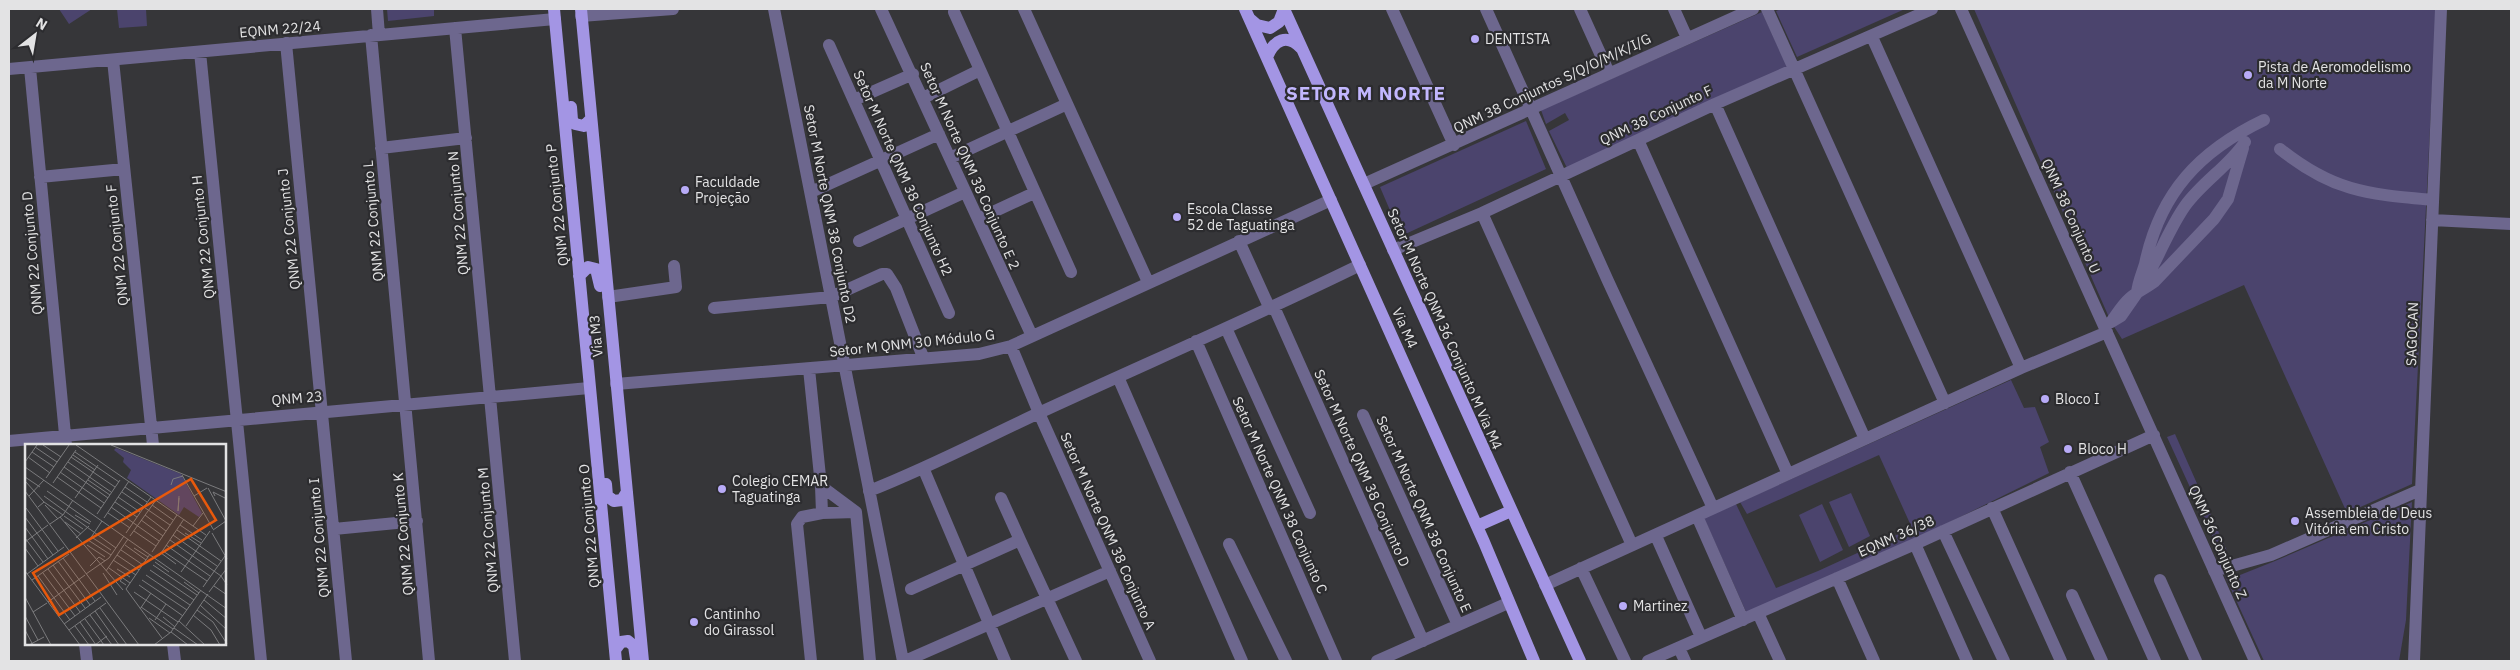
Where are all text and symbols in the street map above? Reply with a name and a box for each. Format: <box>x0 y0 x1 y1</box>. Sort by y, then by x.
north arrow <box>10 10 60 60</box>
text: N <box>33 14 51 34</box>
street label: EQNM 22/24 <box>239 16 321 42</box>
street label: QNM 38 Conjuntos S/Q/O/M/K/I/G <box>1450 29 1654 137</box>
place label: DENTISTA <box>1485 30 1550 48</box>
marker: DENTISTA <box>1469 33 1481 45</box>
place label: Pista de Aeromodelismo da M Norte <box>2258 58 2411 92</box>
street label: Setor M Norte QNM 38 Conjunto E 2 <box>916 60 1024 272</box>
street label: Setor M Norte QNM 38 Conjunto H2 <box>849 67 957 279</box>
marker: Pista de Aeromodelismo da M Norte <box>2242 69 2254 81</box>
district label: SETOR M NORTE <box>1286 81 1446 105</box>
street label: QNM 38 Conjunto F <box>1597 81 1715 149</box>
street label: Setor M Norte QNM 38 Conjunto D2 <box>800 103 860 325</box>
street label: QNM 22 Conjunto P <box>542 143 572 267</box>
street label: QNM 22 Conjunto N <box>444 150 472 276</box>
street label: QNM 38 Conjunto U <box>2038 156 2104 276</box>
street label: QNM 22 Conjunto L <box>359 160 387 282</box>
street label: QNM 22 Conjunto J <box>274 168 304 290</box>
place label: Faculdade Projeção <box>695 173 760 207</box>
street label: QNM 22 Conjunto H <box>188 174 218 300</box>
street label: QNM 22 Conjunto F <box>102 183 132 307</box>
marker: Faculdade Projeção <box>679 184 691 196</box>
street label: QNM 22 Conjunto D <box>18 191 46 315</box>
place label: Escola Classe 52 de Taguatinga <box>1187 200 1295 234</box>
street label: Setor M Norte QNM 36 Conjunto M Via M4 <box>1383 206 1507 452</box>
marker: Escola Classe 52 de Taguatinga <box>1171 211 1183 223</box>
street label: SAGOCAN <box>2402 302 2422 366</box>
street label: Via M4 <box>1388 305 1422 351</box>
street label: Via M3 <box>585 314 607 358</box>
street label: Setor M QNM 30 Módulo G <box>828 325 996 361</box>
street label: Setor M Norte QNM 38 Conjunto D <box>1310 366 1414 570</box>
street label: QNM 23 <box>271 387 323 409</box>
place label: Bloco I <box>2055 390 2100 408</box>
marker: Bloco I <box>2039 393 2051 405</box>
street label: Setor M Norte QNM 38 Conjunto C <box>1228 394 1332 596</box>
street label: Setor M Norte QNM 38 Conjunto E <box>1372 413 1476 615</box>
street label: Setor M Norte QNM 38 Conjunto A <box>1056 430 1160 632</box>
place label: Bloco H <box>2078 440 2127 458</box>
marker: Bloco H <box>2062 443 2074 455</box>
inset map <box>25 444 226 645</box>
street label: QNM 22 Conjunto O <box>575 463 603 589</box>
street label: QNM 22 Conjunto M <box>474 467 502 593</box>
street label: QNM 22 Conjunto K <box>389 472 417 596</box>
place label: Colegio CEMAR Taguatinga <box>732 472 828 506</box>
street label: QNM 22 Conjunto I <box>305 477 333 599</box>
street label: QNM 36 Conjunto Z <box>2185 482 2251 602</box>
marker: Colegio CEMAR Taguatinga <box>716 483 728 495</box>
place label: Assembleia de Deus Vitória em Cristo <box>2305 504 2432 538</box>
street label: EQNM 36/38 <box>1855 511 1937 561</box>
marker: Assembleia de Deus Vitória em Cristo <box>2289 515 2301 527</box>
place label: Martinez <box>1633 597 1688 615</box>
marker: Martinez <box>1617 600 1629 612</box>
place label: Cantinho do Girassol <box>704 605 774 639</box>
marker: Cantinho do Girassol <box>688 616 700 628</box>

